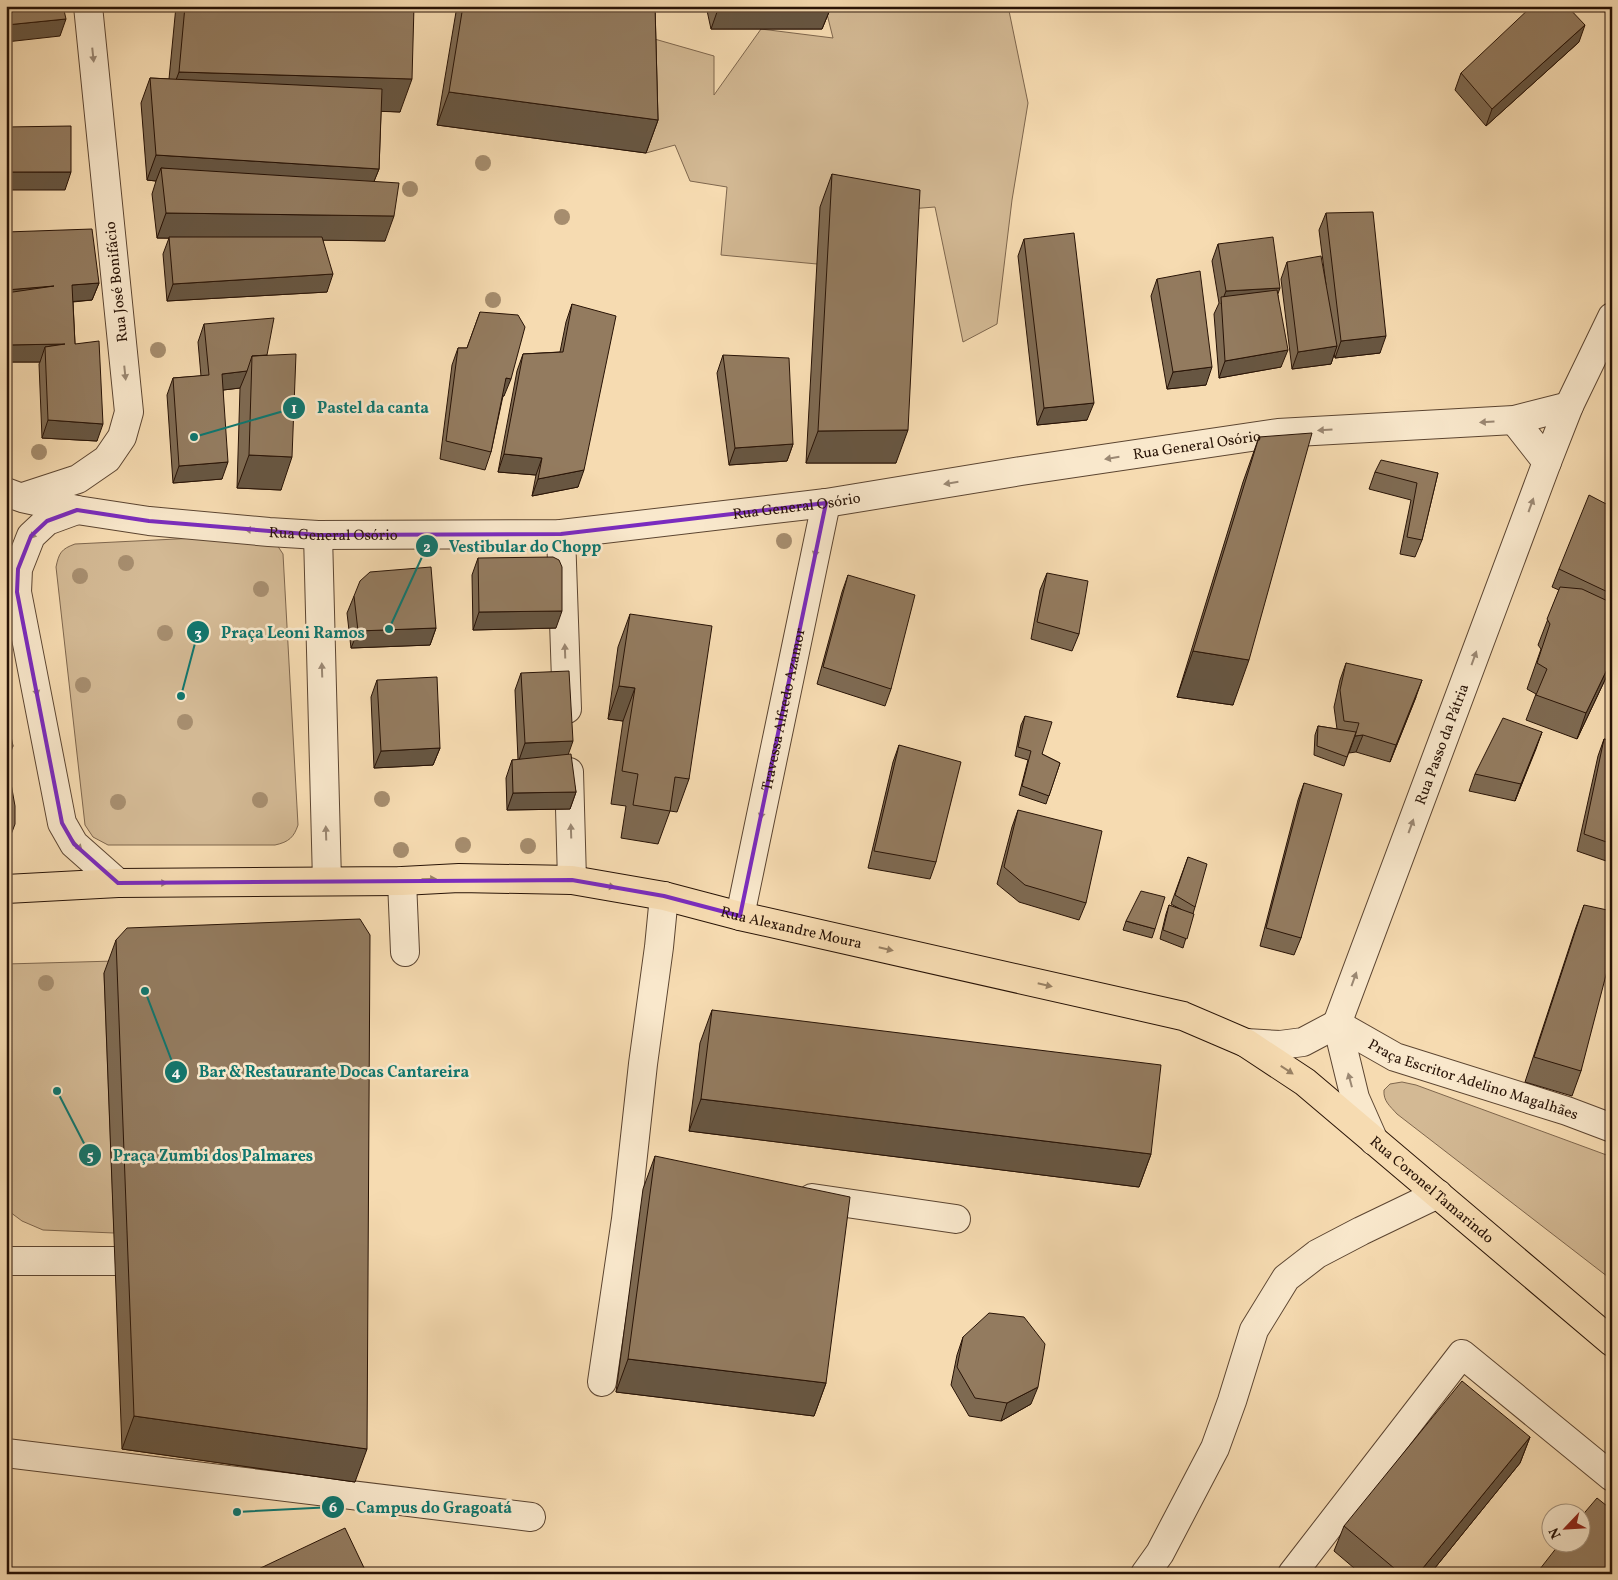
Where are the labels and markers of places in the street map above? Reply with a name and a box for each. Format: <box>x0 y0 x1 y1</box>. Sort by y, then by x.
callout: Pastel da canta <box>282 392 439 423</box>
callout: Vestibular do Chopp <box>414 531 612 562</box>
callout: Praça Leoni Ramos <box>186 617 375 648</box>
callout: Bar & Restaurante Docas Cantareira <box>163 1056 479 1087</box>
callout: Praça Zumbi dos Palmares <box>78 1140 323 1171</box>
callout: Campus do Gragoatá <box>321 1491 522 1522</box>

